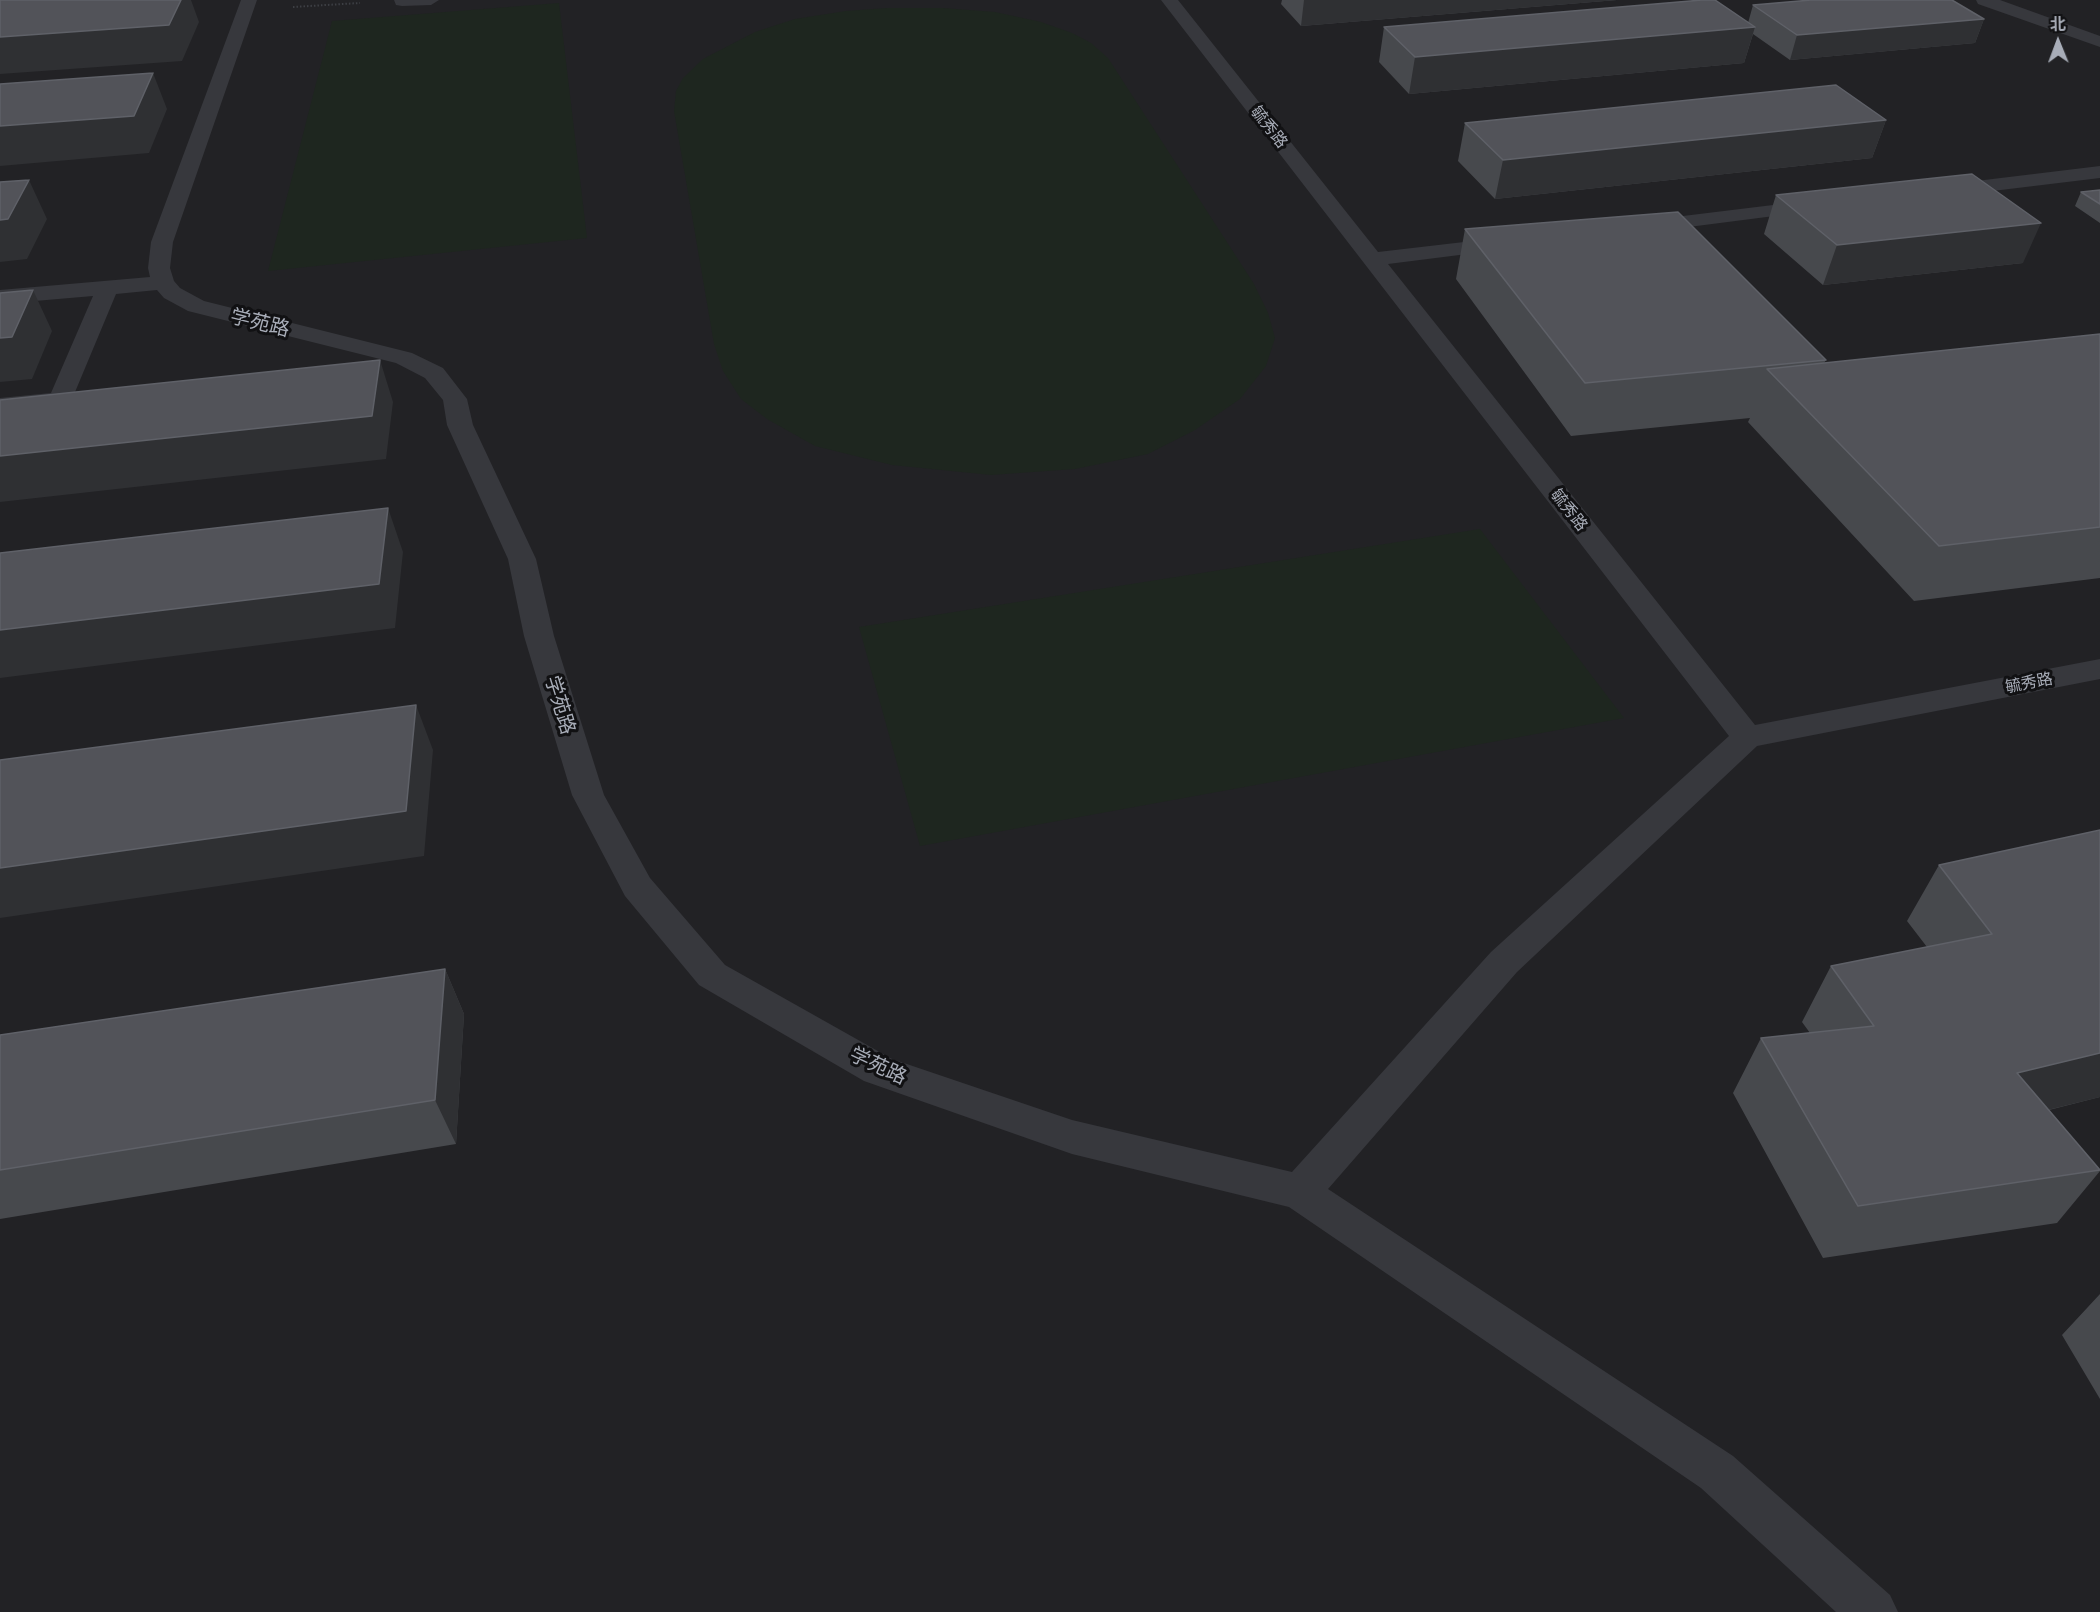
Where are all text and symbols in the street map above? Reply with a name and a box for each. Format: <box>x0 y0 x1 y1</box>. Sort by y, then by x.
north arrow <box>2028 12 2088 72</box>
text: 北 <box>2049 14 2066 34</box>
street label: 毓秀路 <box>1247 102 1291 152</box>
street label: 学苑路 <box>228 304 292 342</box>
street label: 毓秀路 <box>1547 485 1591 535</box>
street label: 毓秀路 <box>2004 669 2054 697</box>
street label: 学苑路 <box>540 673 580 737</box>
street label: 学苑路 <box>846 1042 910 1090</box>

